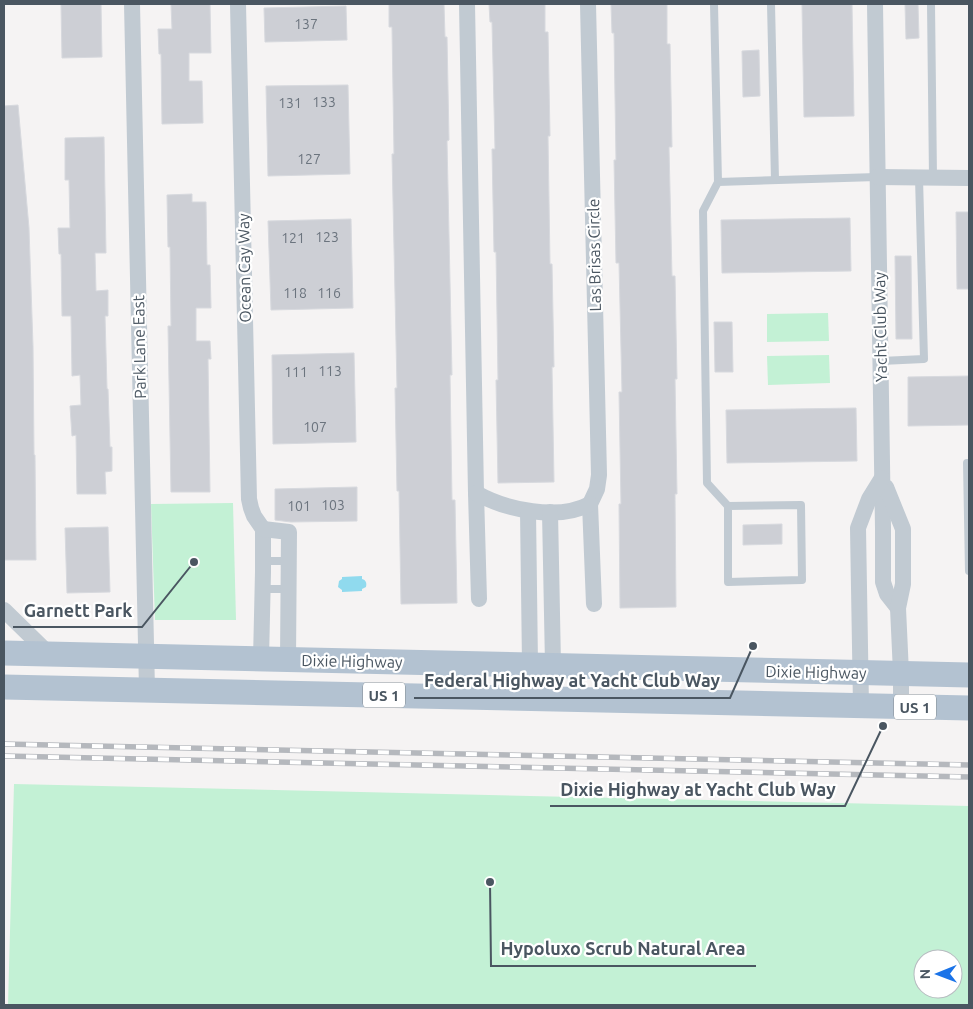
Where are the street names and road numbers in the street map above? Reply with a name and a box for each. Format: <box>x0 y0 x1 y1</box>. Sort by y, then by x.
street label: Las Brisas Circle <box>584 198 604 312</box>
street label: Ocean Cay Way <box>234 213 254 323</box>
street label: Yacht Club Way <box>870 272 890 382</box>
street label: Park Lane East <box>129 294 149 399</box>
street label: Dixie Highway <box>301 651 403 671</box>
street label: Dixie Highway <box>765 662 867 682</box>
road number: US 1 <box>363 682 405 708</box>
road number: US 1 <box>894 694 936 720</box>

